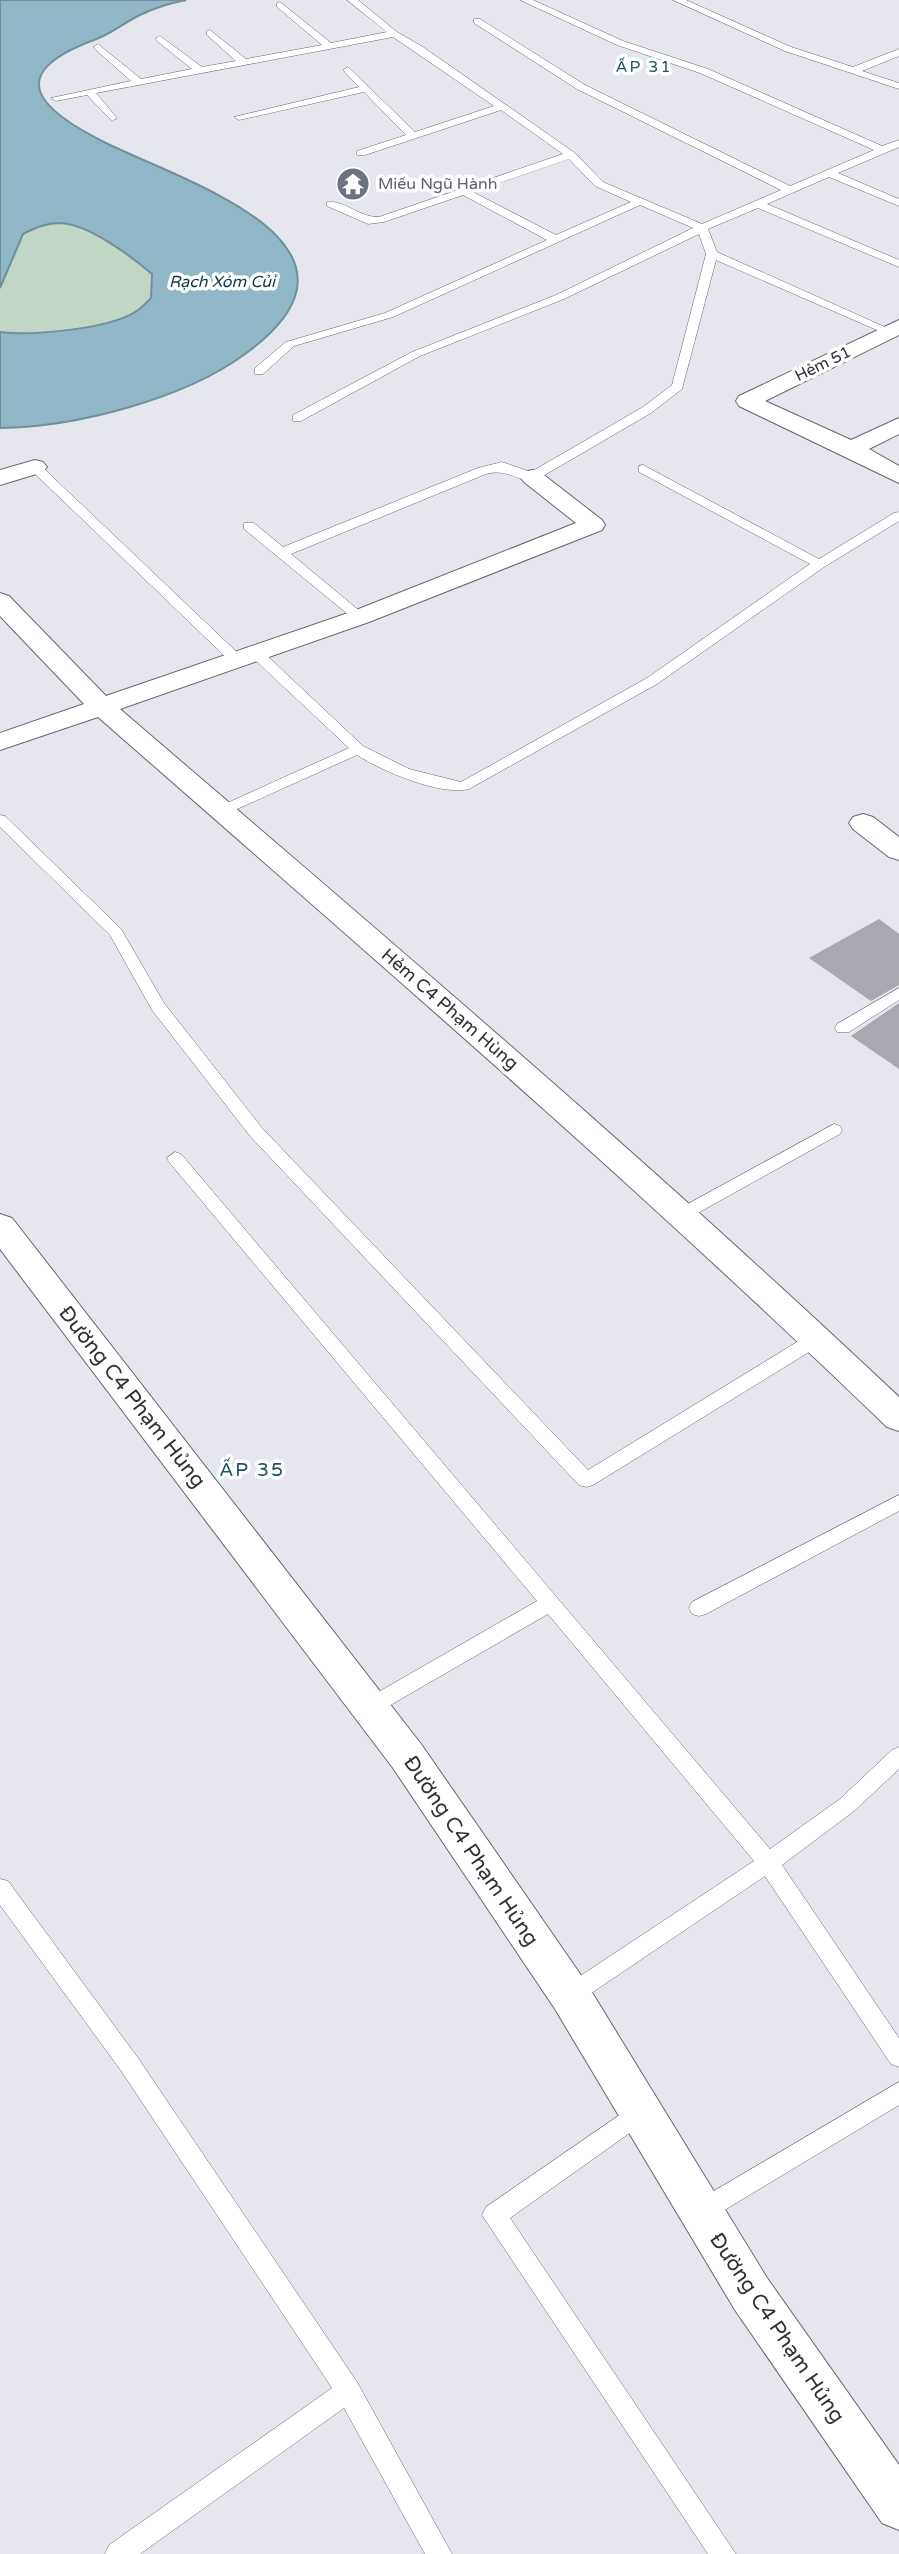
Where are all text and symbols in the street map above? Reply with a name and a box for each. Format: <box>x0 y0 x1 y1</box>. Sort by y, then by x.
district label: ẤP 31 <box>616 57 672 77</box>
temple icon: Miếu Ngũ Hành <box>334 165 372 203</box>
place label: Miếu Ngũ Hành <box>378 174 497 194</box>
water label: Rạch Xóm Củi <box>169 272 277 292</box>
street label: Hẻm 51 <box>792 342 854 386</box>
street label: Hẻm C4 Phạm Hùng <box>377 944 523 1074</box>
street label: Đường C4 Phạm Hủng <box>53 1301 211 1493</box>
district label: ẤP 35 <box>219 1457 285 1481</box>
street label: Đường C4 Phạm Hủng <box>398 1751 544 1951</box>
street label: Đường C4 Phạm Hủng <box>704 2228 850 2428</box>

